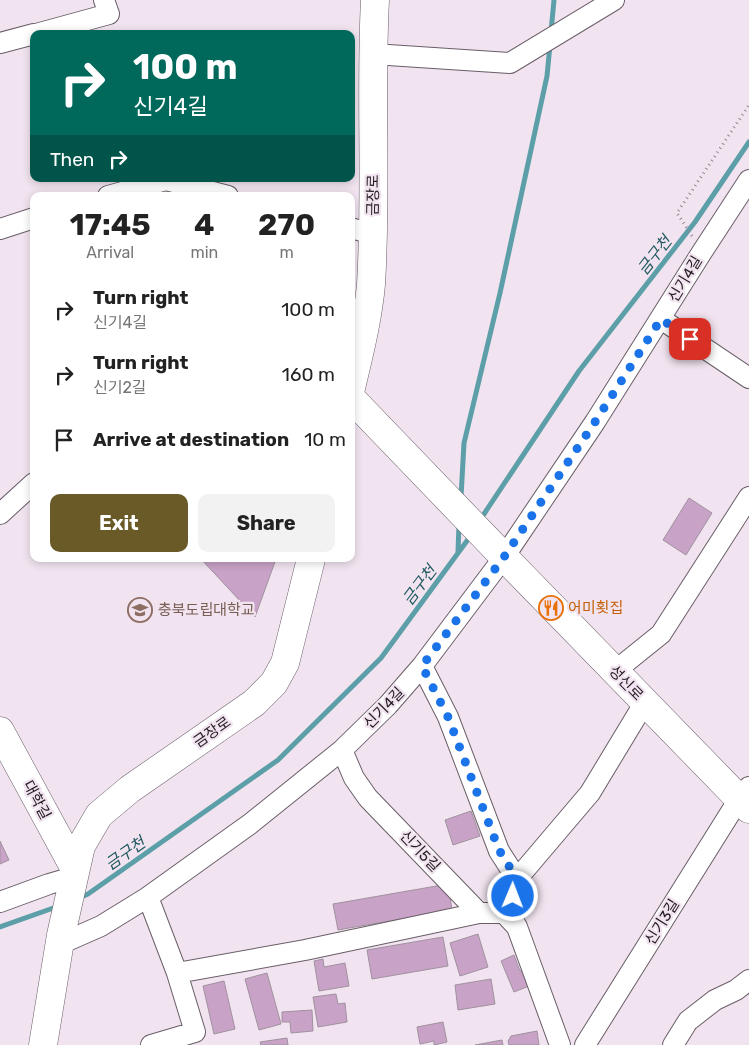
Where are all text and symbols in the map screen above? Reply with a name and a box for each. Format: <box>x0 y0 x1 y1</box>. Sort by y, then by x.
text: 100 m <box>133 46 238 88</box>
icon: right <box>50 50 115 115</box>
text: 신기4길 <box>133 93 207 120</box>
icon: right <box>104 145 132 173</box>
text: Then <box>50 148 94 171</box>
street label: 금장로 <box>364 174 382 216</box>
text: 17:45 <box>70 207 151 243</box>
text: 4 <box>194 207 215 243</box>
text: 270 <box>258 207 315 243</box>
water label: 금구천 <box>633 230 677 279</box>
text: Arrival <box>86 243 134 262</box>
text: min <box>190 243 218 262</box>
text: m <box>279 243 294 262</box>
street label: 신기4길 <box>664 253 706 305</box>
text: Turn right <box>93 286 188 309</box>
icon: right <box>50 296 78 324</box>
text: 100 m <box>281 298 335 321</box>
text: 신기4길 <box>93 313 147 332</box>
pin <box>669 318 711 360</box>
icon: arrive <box>676 325 704 353</box>
text: Turn right <box>93 351 188 374</box>
icon: right <box>50 361 78 389</box>
text: 160 m <box>282 363 335 386</box>
text: 신기2길 <box>93 378 147 397</box>
icon: arrive <box>50 426 78 454</box>
text: Arrive at destination <box>93 428 289 451</box>
text: 10 m <box>304 428 346 451</box>
button: Exit <box>50 494 188 552</box>
button: Share <box>198 494 335 552</box>
water label: 금구천 <box>399 560 442 609</box>
restaurant icon: 어미횟집 <box>538 595 564 621</box>
school or university icon: 충북도립대학교 <box>127 597 153 623</box>
place label: 어미횟집 <box>568 599 623 617</box>
place label: 충북도립대학교 <box>158 601 255 619</box>
street label: 성신로 <box>605 662 647 704</box>
street label: 신기4길 <box>360 684 408 732</box>
street label: 금장로 <box>190 713 234 751</box>
street label: 대학길 <box>19 777 55 823</box>
street label: 신기5길 <box>396 827 444 875</box>
water label: 금구천 <box>102 832 151 874</box>
position arrow <box>486 869 538 921</box>
street label: 신기3길 <box>641 896 683 948</box>

